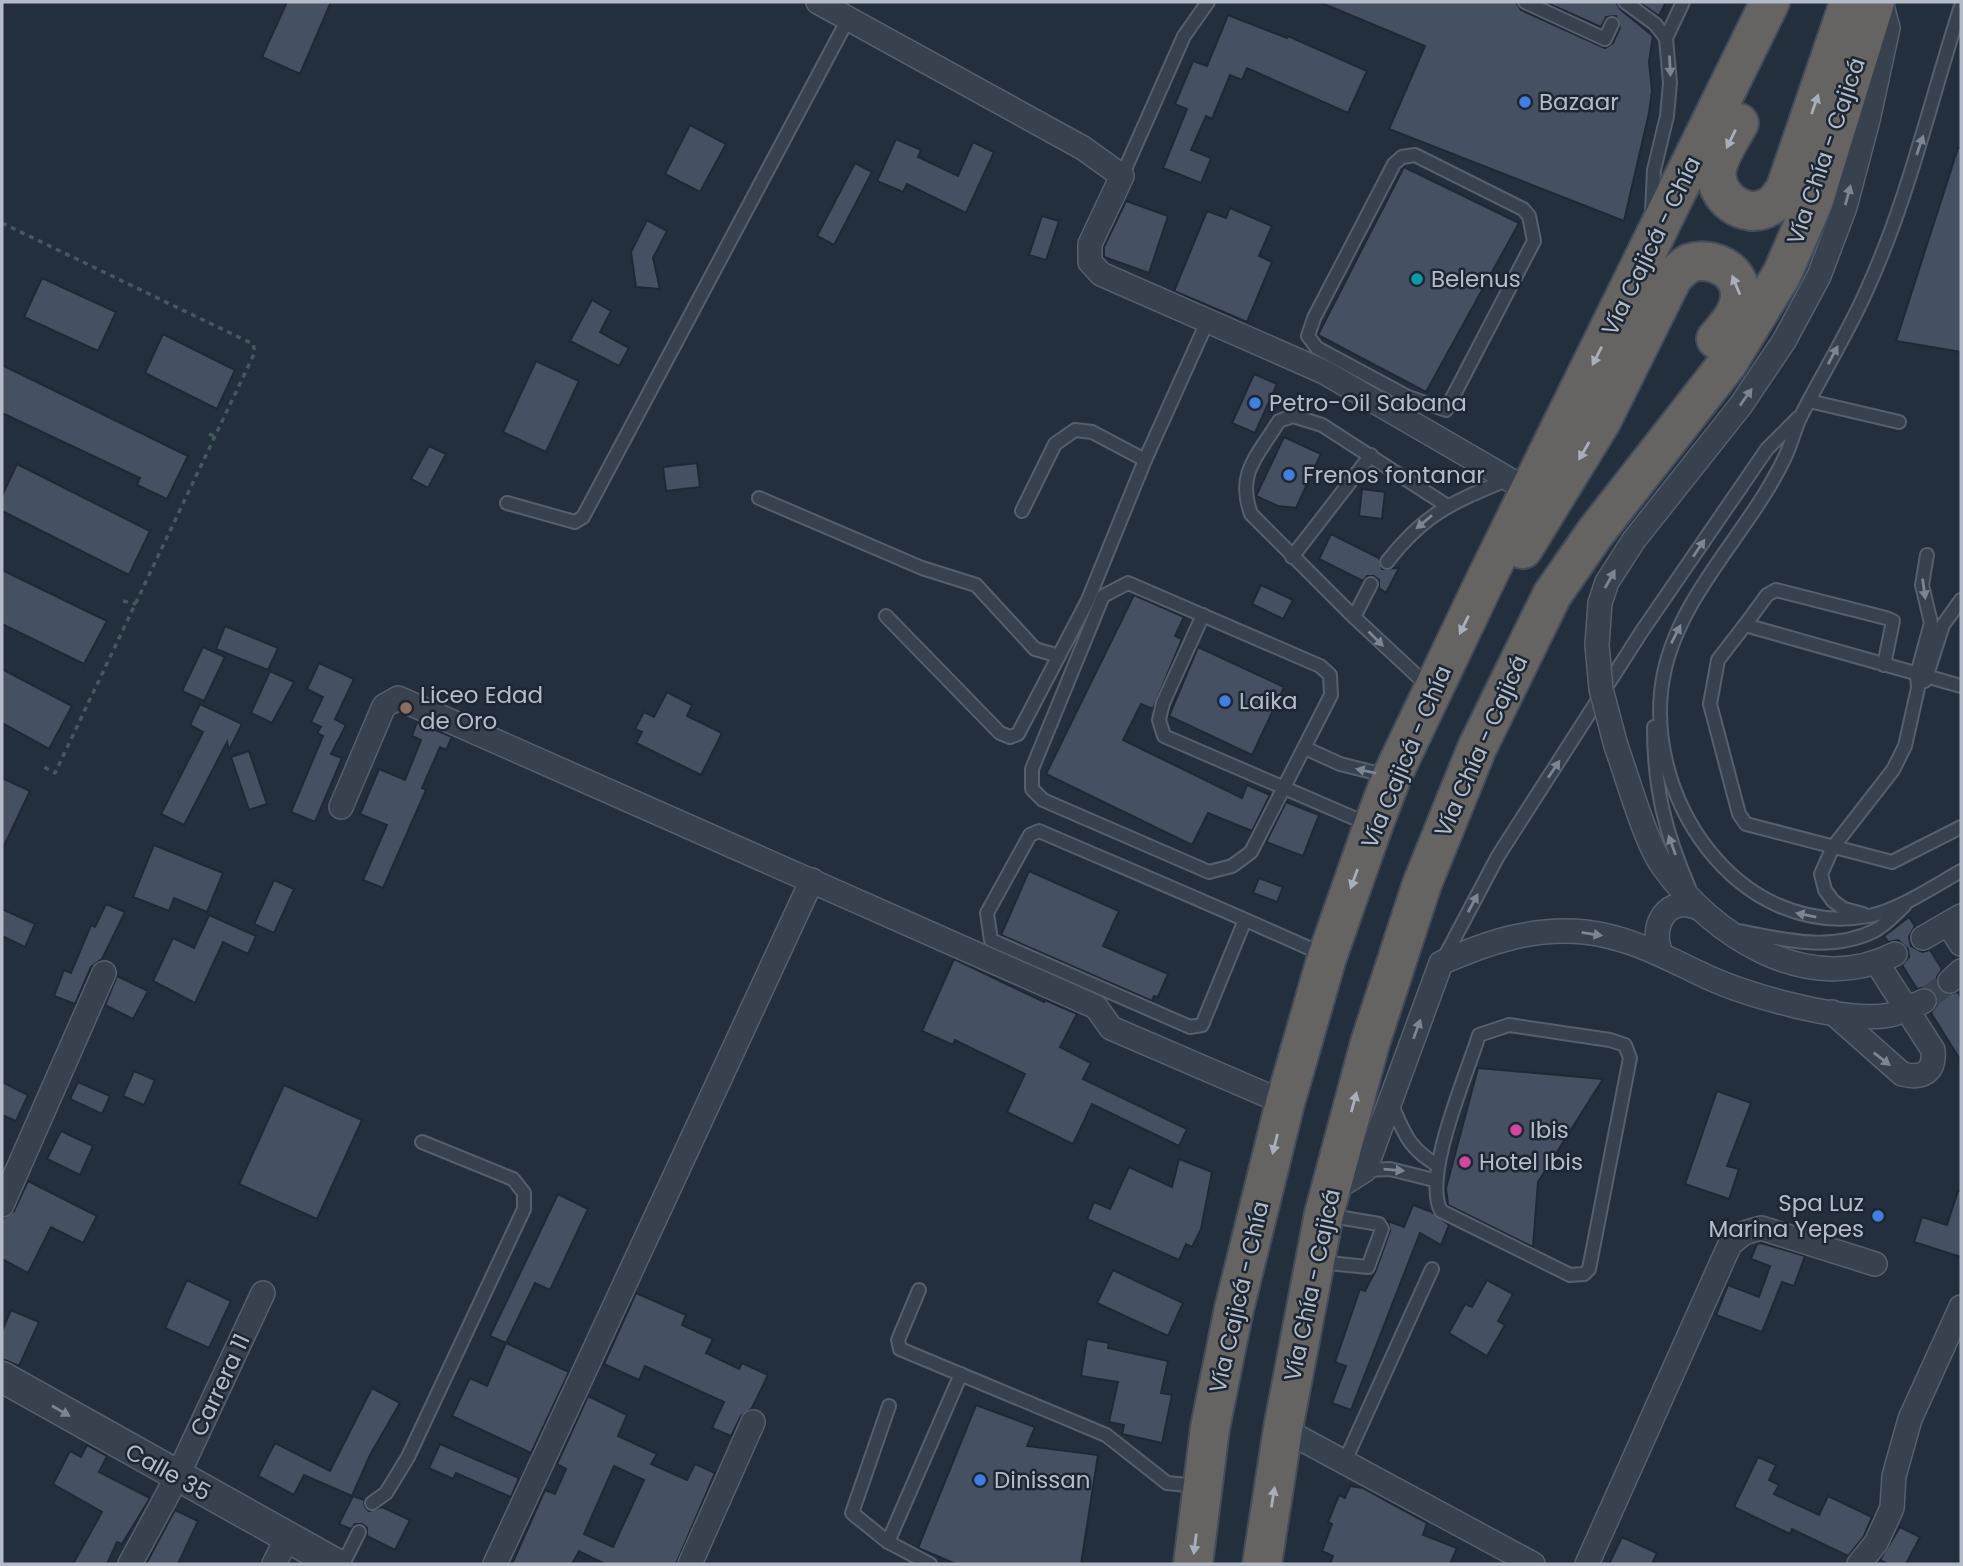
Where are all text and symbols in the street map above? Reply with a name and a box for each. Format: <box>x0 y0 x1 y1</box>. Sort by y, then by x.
street label: Vía Chía - Cajicá <box>1779 53 1873 249</box>
one-way arrow <box>1664 55 1675 77</box>
place label: Bazaar <box>1539 86 1619 118</box>
one-way arrow <box>1810 93 1821 114</box>
marker: Bazaar <box>1517 94 1533 110</box>
one-way arrow <box>1725 129 1737 149</box>
one-way arrow <box>1915 135 1926 156</box>
street label: Vía Cajicá - Chía <box>1594 151 1708 341</box>
one-way arrow <box>1843 184 1854 206</box>
place label: Belenus <box>1431 263 1521 295</box>
marker: Belenus <box>1409 271 1425 287</box>
one-way arrow <box>1730 275 1742 295</box>
one-way arrow <box>1827 345 1839 365</box>
one-way arrow <box>1592 346 1603 366</box>
place label: Petro-Oil Sabana <box>1269 387 1467 419</box>
one-way arrow <box>1739 388 1753 406</box>
marker: Petro-Oil Sabana <box>1247 395 1263 411</box>
one-way arrow <box>1577 442 1590 461</box>
place label: Frenos fontanar <box>1303 459 1485 491</box>
marker: Frenos fontanar <box>1281 467 1297 483</box>
one-way arrow <box>1415 514 1433 530</box>
one-way arrow <box>1692 539 1706 557</box>
one-way arrow <box>1604 569 1616 589</box>
one-way arrow <box>1919 578 1930 600</box>
one-way arrow <box>1458 615 1469 635</box>
one-way arrow <box>1671 624 1682 644</box>
one-way arrow <box>1367 631 1384 647</box>
street label: Vía Chía - Cajicá <box>1427 650 1535 842</box>
street label: Vía Cajicá - Chía <box>1353 661 1459 853</box>
place label: Liceo Edad de Oro <box>420 679 543 737</box>
place label: Laika <box>1239 685 1298 717</box>
marker: Laika <box>1217 693 1233 709</box>
marker: Liceo Edad de Oro <box>398 700 414 716</box>
one-way arrow <box>1547 759 1560 778</box>
one-way arrow <box>1355 765 1377 776</box>
one-way arrow <box>1666 834 1677 855</box>
one-way arrow <box>1348 869 1359 890</box>
one-way arrow <box>1467 893 1479 913</box>
one-way arrow <box>1795 909 1817 920</box>
one-way arrow <box>1581 929 1603 940</box>
one-way arrow <box>1412 1019 1423 1040</box>
one-way arrow <box>1873 1051 1891 1066</box>
one-way arrow <box>1349 1091 1360 1113</box>
place label: Ibis <box>1530 1114 1569 1146</box>
marker: Ibis <box>1508 1122 1524 1138</box>
one-way arrow <box>1269 1133 1280 1155</box>
place label: Hotel Ibis <box>1479 1146 1583 1178</box>
marker: Hotel Ibis <box>1457 1154 1473 1170</box>
one-way arrow <box>1383 1165 1405 1176</box>
street label: Vía Chía - Cajicá <box>1276 1186 1348 1384</box>
place label: Spa Luz Marina Yepes <box>1708 1187 1864 1245</box>
street label: Vía Cajicá - Chía <box>1201 1198 1277 1396</box>
marker: Spa Luz Marina Yepes <box>1870 1208 1886 1224</box>
street label: Carrera 11 <box>182 1329 258 1441</box>
one-way arrow <box>51 1405 71 1417</box>
street label: Calle 35 <box>120 1435 216 1509</box>
place label: Dinissan <box>994 1464 1091 1496</box>
marker: Dinissan <box>972 1472 988 1488</box>
one-way arrow <box>1267 1486 1278 1508</box>
one-way arrow <box>1190 1533 1201 1555</box>

